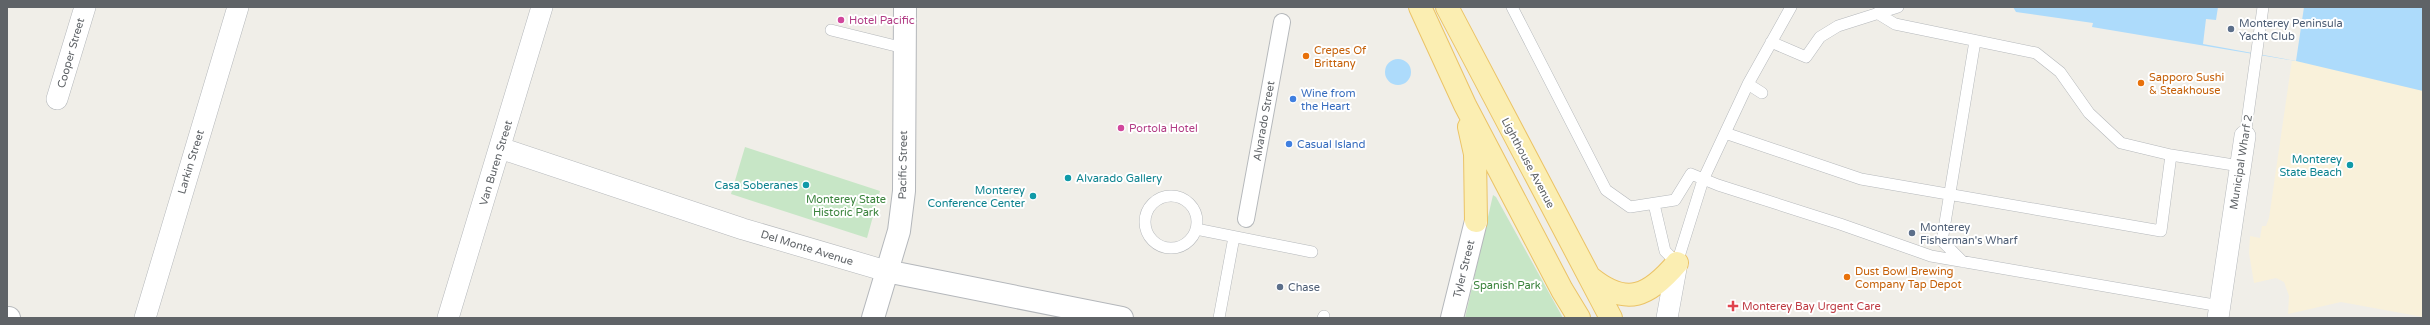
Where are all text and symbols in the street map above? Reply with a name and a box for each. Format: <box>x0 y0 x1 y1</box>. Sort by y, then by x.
place label: Hotel Pacific <box>849 14 915 27</box>
marker: Hotel Pacific <box>836 15 846 25</box>
street label: Cooper Street <box>55 16 87 90</box>
place label: Monterey Peninsula Yacht Club <box>2239 17 2343 43</box>
marker: Monterey Peninsula Yacht Club <box>2226 24 2236 34</box>
place label: Crepes Of Brittany <box>1314 44 1367 70</box>
marker: Crepes Of Brittany <box>1301 51 1311 61</box>
place label: Sapporo Sushi & Steakhouse <box>2149 71 2224 97</box>
marker: Sapporo Sushi & Steakhouse <box>2136 78 2146 88</box>
street label: Alvarado Street <box>1251 80 1277 162</box>
place label: Wine from the Heart <box>1301 87 1356 113</box>
marker: Wine from the Heart <box>1288 94 1298 104</box>
street label: Municipal Wharf 2 <box>2227 113 2255 210</box>
street label: Lighthouse Avenue <box>1499 116 1557 210</box>
street label: Van Buren Street <box>477 119 515 207</box>
place label: Portola Hotel <box>1129 122 1198 135</box>
marker: Portola Hotel <box>1116 123 1126 133</box>
street label: Larkin Street <box>175 128 207 196</box>
street label: Pacific Street <box>896 130 910 200</box>
place label: Casual Island <box>1297 138 1366 151</box>
marker: Casual Island <box>1284 139 1294 149</box>
place label: Monterey State Beach <box>2279 153 2342 179</box>
marker: Monterey State Beach <box>2345 160 2355 170</box>
place label: Alvarado Gallery <box>1076 172 1162 185</box>
marker: Alvarado Gallery <box>1063 173 1073 183</box>
place label: Casa Soberanes <box>715 179 798 192</box>
marker: Casa Soberanes <box>801 180 811 190</box>
place label: Monterey Conference Center <box>927 184 1026 210</box>
marker: Monterey Conference Center <box>1028 191 1038 201</box>
park label: Monterey State Historic Park <box>806 193 886 219</box>
place label: Monterey Fisherman's Wharf <box>1920 221 2018 247</box>
street label: Del Monte Avenue <box>759 228 855 268</box>
marker: Monterey Fisherman's Wharf <box>1907 228 1917 238</box>
street label: Tyler Street <box>1451 239 1477 299</box>
place label: Dust Bowl Brewing Company Tap Depot <box>1855 265 1962 291</box>
marker: Dust Bowl Brewing Company Tap Depot <box>1842 272 1852 282</box>
park label: Spanish Park <box>1473 279 1541 292</box>
place label: Chase <box>1288 281 1320 294</box>
marker: Chase <box>1275 282 1285 292</box>
marker: Monterey Bay Urgent Care <box>1727 300 1739 312</box>
place label: Monterey Bay Urgent Care <box>1742 300 1881 313</box>

